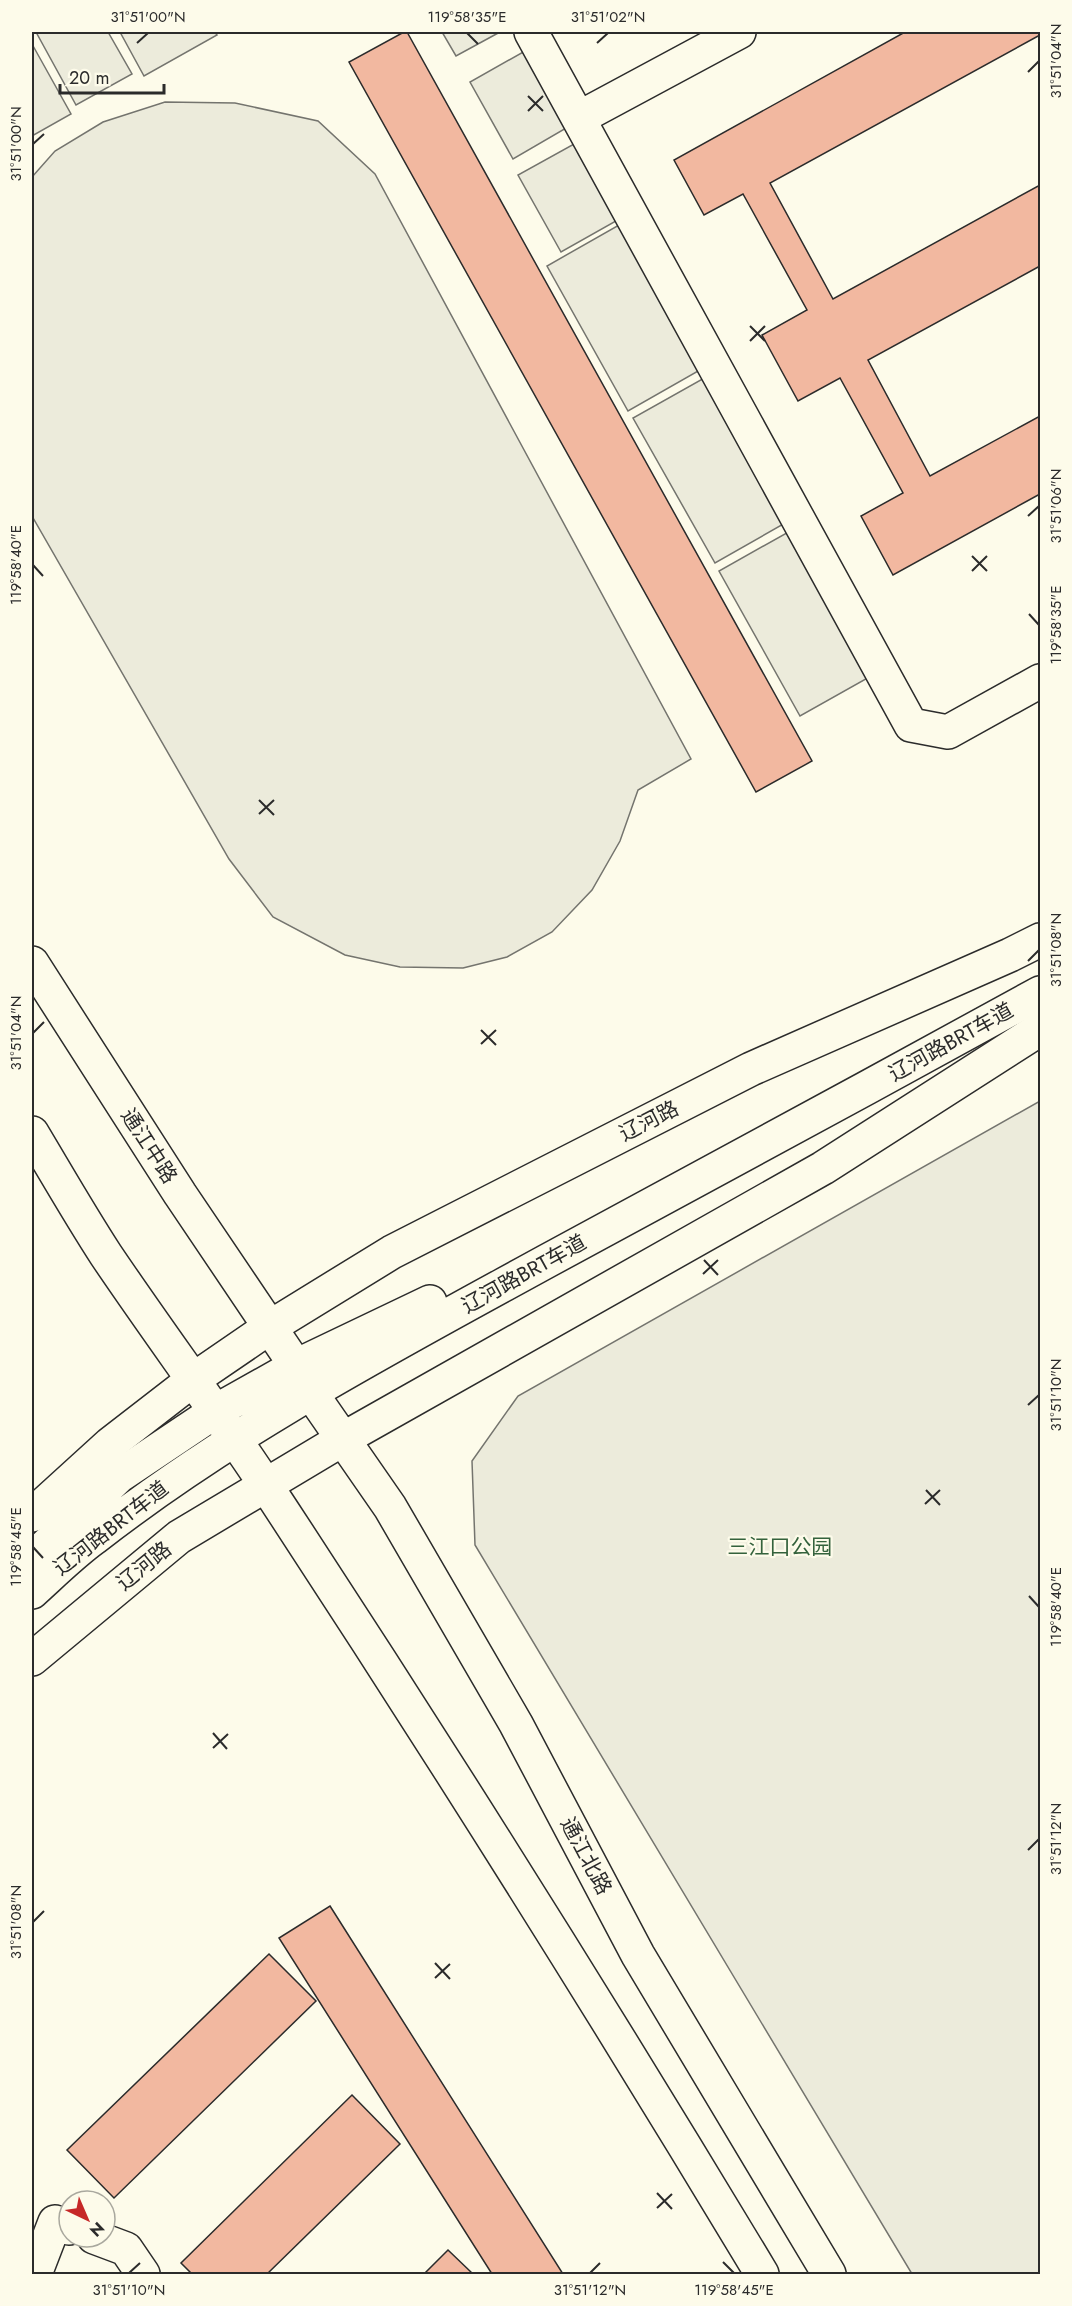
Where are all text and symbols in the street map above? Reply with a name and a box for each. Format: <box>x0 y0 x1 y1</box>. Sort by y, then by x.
text: 31°51'00"N <box>110 6 186 28</box>
text: 119°58'35"E <box>427 6 507 28</box>
text: 31°51'02"N <box>571 6 645 28</box>
text: 31°51'04"N <box>1045 24 1067 98</box>
scale bar <box>60 57 164 95</box>
text: 20 m <box>69 65 109 91</box>
text: 31°51'00"N <box>5 106 27 182</box>
text: 31°51'06"N <box>1045 469 1067 543</box>
text: 119°58'40"E <box>5 525 27 605</box>
text: 119°58'35"E <box>1045 585 1067 665</box>
text: 31°51'08"N <box>1045 913 1067 987</box>
street label: 辽河路BRT车道 <box>883 995 1019 1089</box>
text: 31°51'04"N <box>5 996 27 1070</box>
street label: 辽河路 <box>614 1093 684 1149</box>
street label: 通江中路 <box>114 1103 184 1189</box>
street label: 辽河路BRT车道 <box>456 1227 592 1321</box>
text: 31°51'10"N <box>1045 1359 1067 1431</box>
street label: 辽河路BRT车道 <box>49 1476 173 1580</box>
text: 119°58'45"E <box>5 1507 27 1587</box>
park label: 三江口公园 <box>728 1532 833 1562</box>
street label: 辽河路 <box>112 1536 176 1596</box>
text: 119°58'40"E <box>1045 1567 1067 1647</box>
text: 31°51'12"N <box>1045 1803 1067 1875</box>
street label: 通江北路 <box>553 1812 619 1900</box>
text: 31°51'08"N <box>5 1885 27 1959</box>
north arrow <box>57 2189 117 2249</box>
text: N <box>85 2217 110 2242</box>
text: 31°51'10"N <box>93 2279 165 2301</box>
text: 31°51'12"N <box>554 2279 626 2301</box>
text: 119°58'45"E <box>694 2279 774 2301</box>

